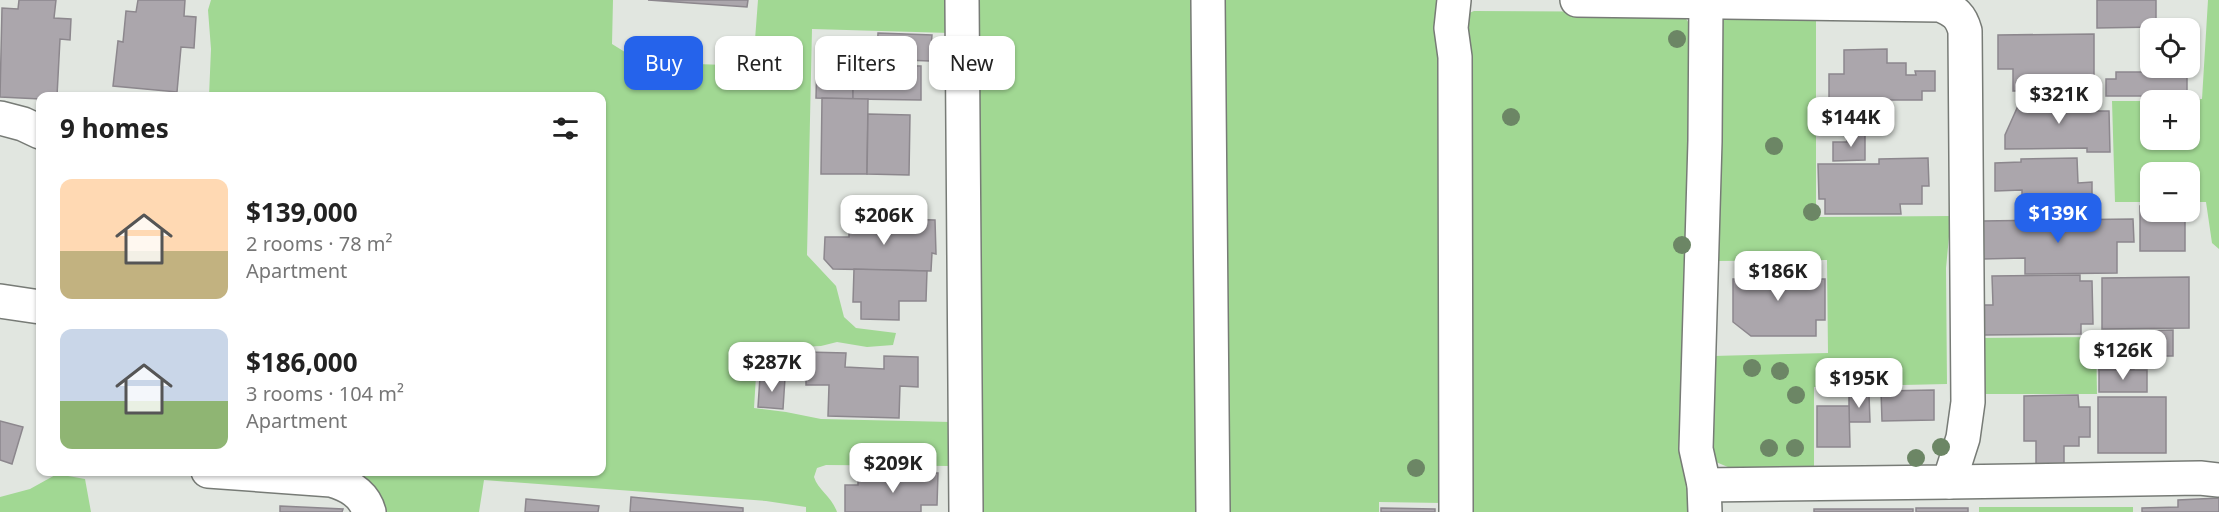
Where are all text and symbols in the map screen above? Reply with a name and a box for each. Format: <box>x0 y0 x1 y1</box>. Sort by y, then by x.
map controls <box>2140 18 2200 222</box>
button: locate <box>2140 18 2200 78</box>
chip: Buy <box>624 36 703 90</box>
chip: Rent <box>715 36 803 90</box>
chip: Filters <box>815 36 917 90</box>
chip: New <box>929 36 1015 90</box>
pin: $321K <box>2017 74 2101 125</box>
text: $321K <box>2029 80 2089 107</box>
button: + <box>2140 90 2200 150</box>
pin: $144K <box>1809 97 1893 148</box>
text: $144K <box>1821 103 1881 130</box>
text: 9 homes <box>60 110 169 146</box>
icon: filters <box>549 112 582 145</box>
button: − <box>2140 162 2200 222</box>
pin: $139K <box>2016 193 2100 244</box>
text: $139,000 <box>246 194 358 230</box>
pin: $206K <box>842 195 926 246</box>
text: $139K <box>2028 199 2088 226</box>
text: $206K <box>854 201 914 228</box>
icon: home <box>108 203 180 275</box>
text: 2 rooms · 78 m² <box>246 230 393 257</box>
pin: $186K <box>1736 251 1820 302</box>
text: Apartment <box>246 257 347 284</box>
text: $186K <box>1748 257 1808 284</box>
pin: $126K <box>2081 330 2165 381</box>
text: $126K <box>2093 336 2153 363</box>
pin: $287K <box>730 342 814 393</box>
text: $186,000 <box>246 344 358 380</box>
text: $287K <box>742 348 802 375</box>
icon: home <box>108 353 180 425</box>
pin: $195K <box>1817 358 1901 409</box>
text: $195K <box>1829 364 1889 391</box>
text: 3 rooms · 104 m² <box>246 380 404 407</box>
text: Apartment <box>246 407 347 434</box>
pin: $209K <box>851 443 935 494</box>
text: $209K <box>863 449 923 476</box>

